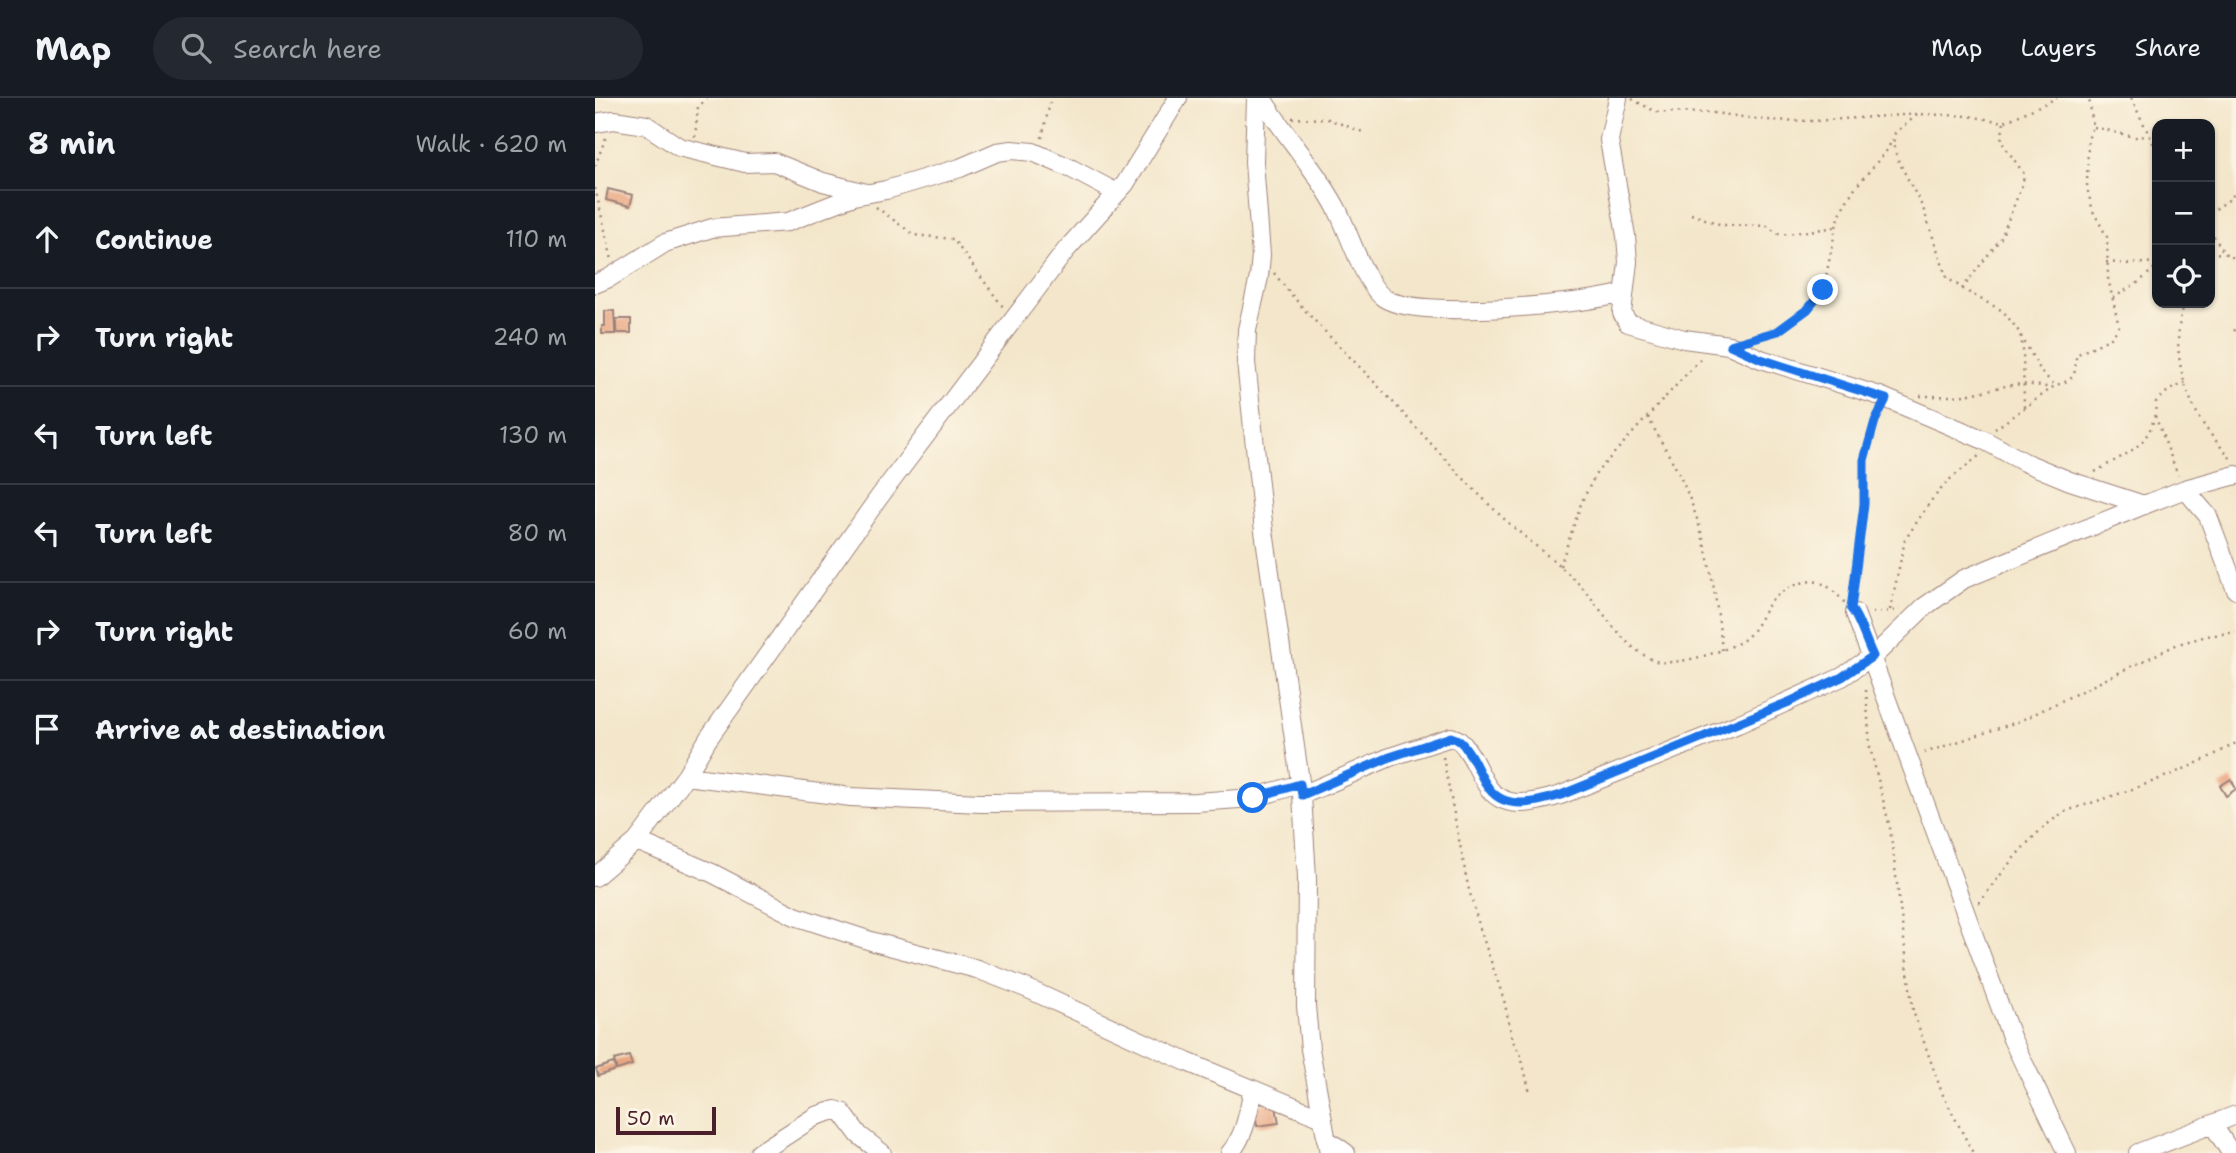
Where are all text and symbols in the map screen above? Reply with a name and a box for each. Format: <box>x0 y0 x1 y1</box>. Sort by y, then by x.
search box <box>153 17 643 80</box>
text: Map <box>35 26 111 71</box>
icon: search <box>177 29 215 67</box>
text: Search here <box>233 31 382 66</box>
text: Map <box>1931 32 1982 64</box>
text: Layers <box>2020 32 2097 64</box>
text: Share <box>2135 32 2201 64</box>
map controls <box>2152 119 2215 308</box>
button: + <box>2152 119 2215 182</box>
text: 8 min <box>28 123 115 164</box>
text: Walk · 620 m <box>415 129 567 159</box>
button: − <box>2152 182 2215 245</box>
icon: ahead <box>28 220 66 258</box>
text: Continue <box>95 222 213 257</box>
text: 110 m <box>505 224 567 254</box>
button: locate <box>2152 245 2215 308</box>
route end <box>1807 274 1838 305</box>
icon: right <box>28 318 66 356</box>
text: Turn right <box>95 320 233 355</box>
text: 240 m <box>493 322 567 352</box>
icon: left <box>28 416 66 454</box>
text: Turn left <box>95 418 212 453</box>
text: 130 m <box>499 420 567 450</box>
icon: left <box>28 514 66 552</box>
text: Turn left <box>95 516 212 551</box>
text: 80 m <box>508 518 567 548</box>
icon: right <box>28 612 66 650</box>
text: Turn right <box>95 614 233 649</box>
text: 60 m <box>508 616 567 646</box>
icon: arrive <box>28 710 66 748</box>
text: Arrive at destination <box>95 712 385 747</box>
route start <box>1237 782 1268 813</box>
scale bar <box>616 1104 716 1136</box>
text: 50 m <box>627 1106 675 1131</box>

